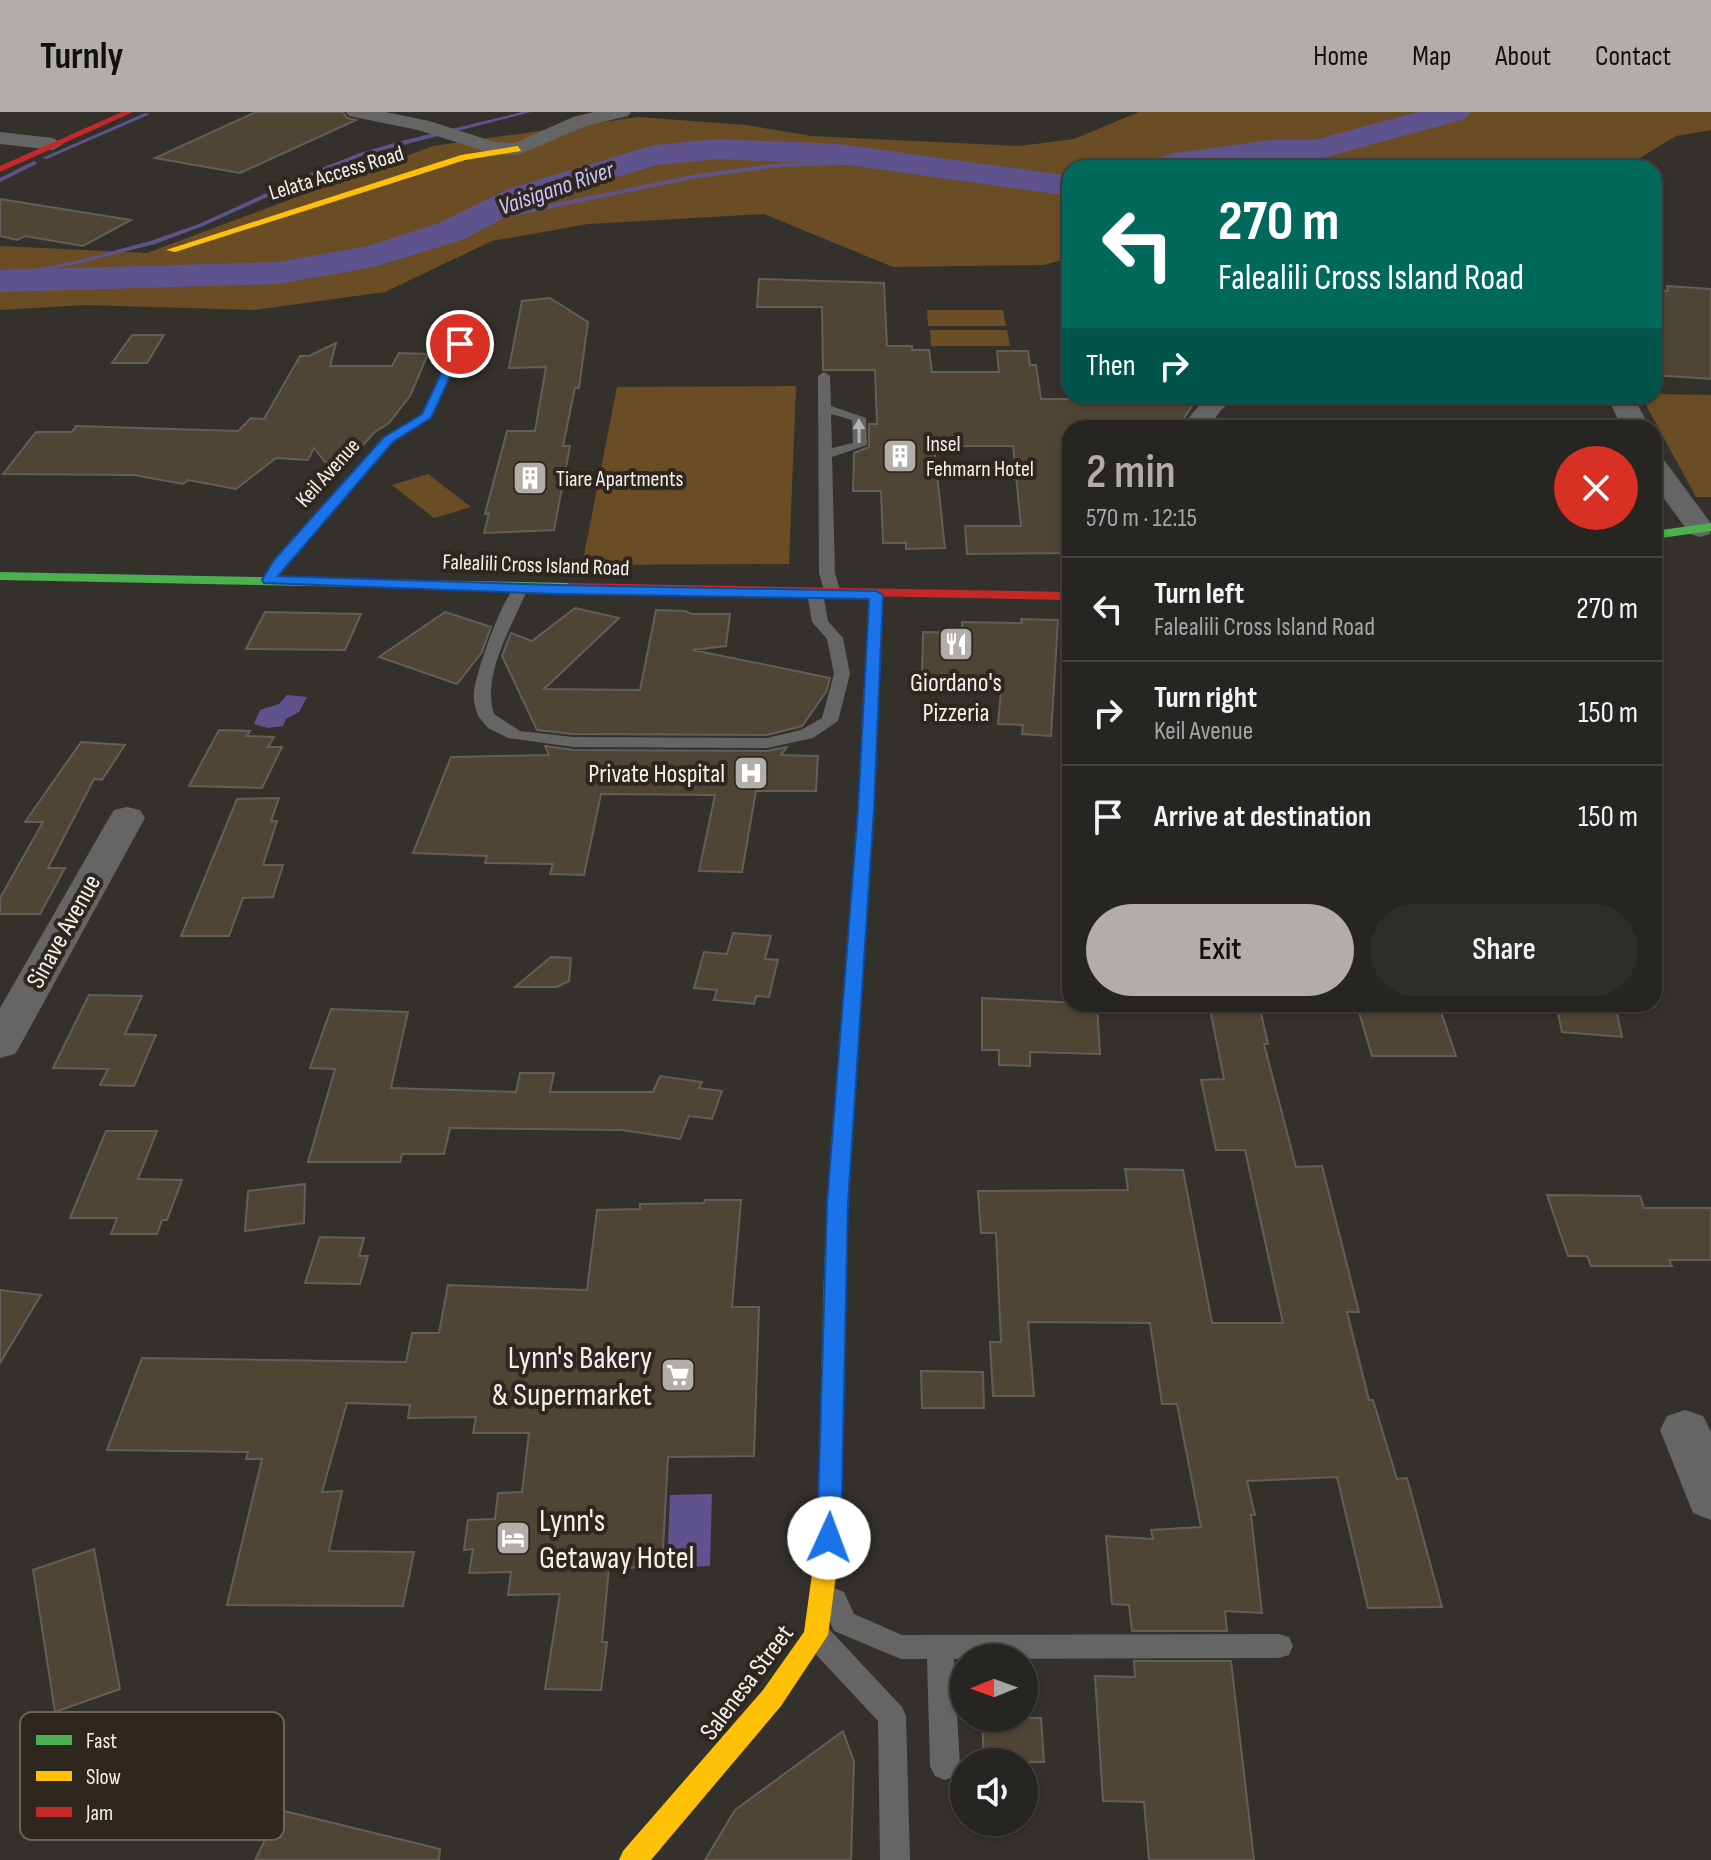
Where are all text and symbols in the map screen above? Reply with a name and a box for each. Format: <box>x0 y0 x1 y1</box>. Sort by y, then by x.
text: Turnly <box>40 34 123 79</box>
text: Home <box>1313 40 1368 73</box>
text: Map <box>1412 40 1451 73</box>
text: About <box>1495 40 1551 73</box>
text: Contact <box>1595 40 1671 73</box>
street label: Lelata Access Road <box>266 140 407 207</box>
water label: Vaisigano River <box>495 155 619 222</box>
text: 270 m <box>1218 189 1339 256</box>
icon: left <box>1086 192 1190 296</box>
text: Falealili Cross Island Road <box>1218 257 1524 300</box>
pin <box>426 310 494 378</box>
icon: arrive <box>438 322 482 366</box>
icon: right <box>1152 344 1196 388</box>
text: Then <box>1086 348 1136 384</box>
one-way arrow <box>853 418 865 444</box>
place label: Insel Fehmarn Hotel <box>926 431 1034 483</box>
street label: Keil Avenue <box>290 433 366 513</box>
building icon: Insel Fehmarn Hotel <box>881 437 919 475</box>
text: 2 min <box>1086 444 1176 501</box>
button: close <box>1554 446 1638 530</box>
building icon: Tiare Apartments <box>511 459 549 497</box>
place label: Tiare Apartments <box>556 466 684 493</box>
text: 570 m · 12:15 <box>1086 503 1197 534</box>
street label: Falealili Cross Island Road <box>442 549 630 582</box>
text: Turn left <box>1154 576 1244 612</box>
icon: left <box>1086 587 1130 631</box>
text: 270 m <box>1576 591 1638 627</box>
text: Falealili Cross Island Road <box>1154 612 1375 643</box>
restaurant icon: Giordano's Pizzeria <box>937 625 975 663</box>
place label: Giordano's Pizzeria <box>910 668 1002 729</box>
text: Turn right <box>1154 680 1257 716</box>
icon: right <box>1086 691 1130 735</box>
text: 150 m <box>1578 695 1638 731</box>
text: Keil Avenue <box>1154 716 1253 747</box>
hospital icon: Private Hospital <box>732 754 770 792</box>
place label: Private Hospital <box>588 759 725 790</box>
icon: arrive <box>1086 795 1130 839</box>
text: Arrive at destination <box>1154 799 1371 835</box>
text: 150 m <box>1578 799 1638 835</box>
street label: Sinave Avenue <box>20 870 108 994</box>
button: Exit <box>1086 904 1354 996</box>
button: Share <box>1370 904 1638 996</box>
place label: Lynn's Bakery & Supermarket <box>492 1339 652 1415</box>
supermarket icon: Lynn's Bakery & Supermarket <box>659 1356 697 1394</box>
position arrow <box>787 1496 871 1580</box>
place label: Lynn's Getaway Hotel <box>539 1502 695 1578</box>
hotel icon: Lynn's Getaway Hotel <box>494 1519 532 1557</box>
street label: Salenesa Street <box>694 1619 801 1747</box>
north arrow <box>950 1644 1038 1732</box>
map controls <box>950 1644 1038 1836</box>
legend <box>20 1712 284 1840</box>
text: Fast <box>86 1728 117 1755</box>
button: sound <box>950 1748 1038 1836</box>
text: Slow <box>86 1764 121 1791</box>
text: Jam <box>85 1800 113 1827</box>

